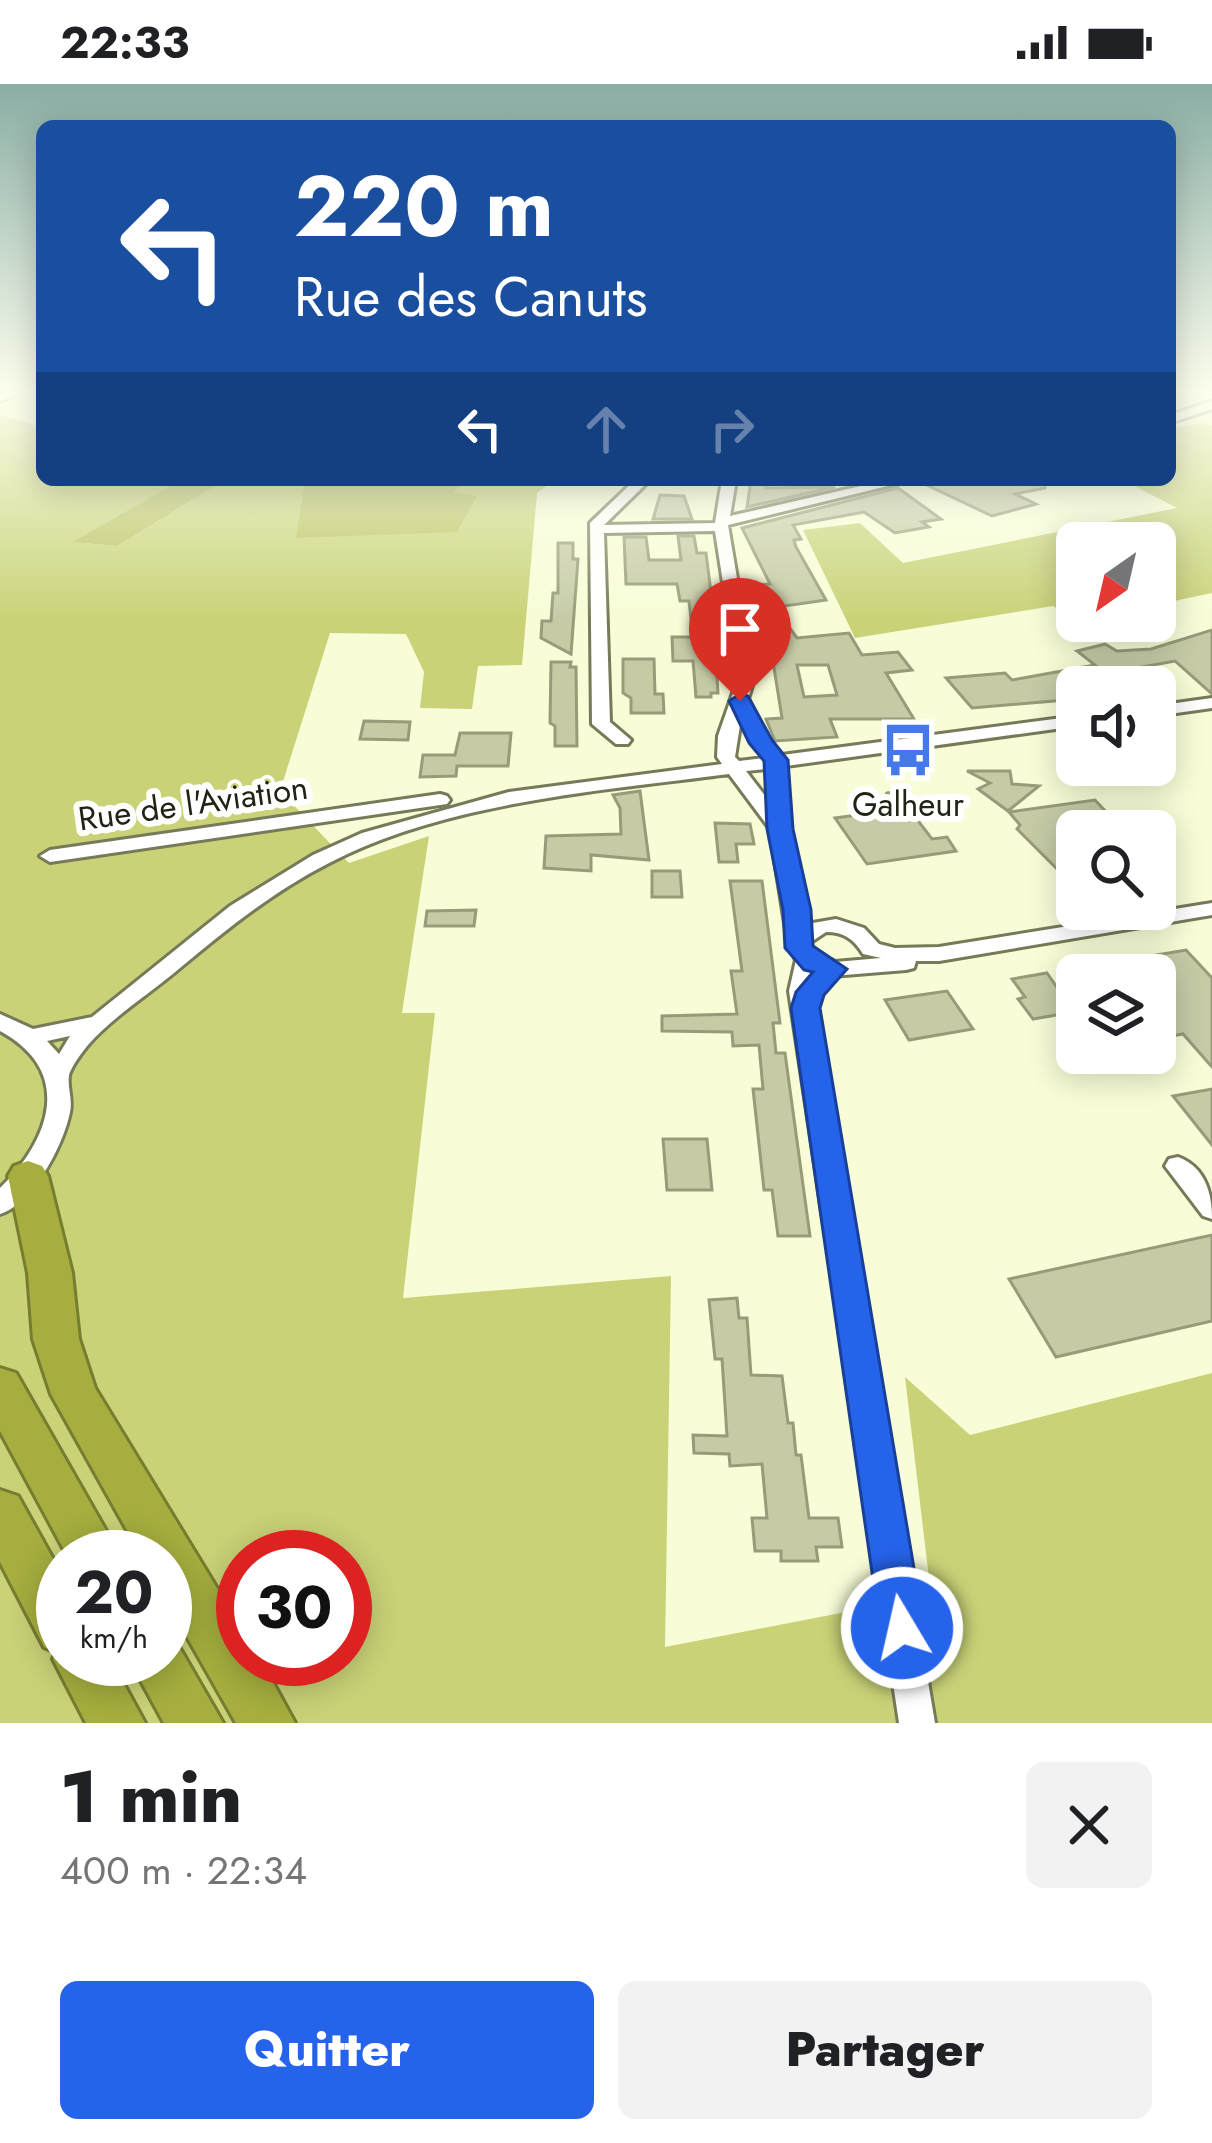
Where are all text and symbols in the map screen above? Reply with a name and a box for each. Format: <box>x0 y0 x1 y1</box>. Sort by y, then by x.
text: 22:33 <box>60 10 189 75</box>
text: 220 m <box>294 146 554 268</box>
icon: left <box>96 168 252 324</box>
text: Rue des Canuts <box>294 258 648 336</box>
icon: left <box>447 396 513 462</box>
icon: ahead <box>573 396 639 462</box>
icon: right <box>699 396 765 462</box>
north arrow <box>1056 522 1176 642</box>
map controls <box>1056 522 1176 1074</box>
pin <box>689 578 791 701</box>
icon: arrive <box>707 596 773 662</box>
button: sound <box>1056 666 1176 786</box>
bus stop icon: Galheur <box>879 721 937 779</box>
street label: Rue de l'Aviation <box>75 764 311 842</box>
place label: Galheur <box>852 781 965 828</box>
button: search <box>1056 810 1176 930</box>
button: layers <box>1056 954 1176 1074</box>
speed limit sign: 30 <box>216 1530 372 1686</box>
text: 20 <box>74 1549 154 1636</box>
position arrow <box>839 1565 965 1691</box>
text: km/h <box>80 1616 148 1659</box>
text: 1 min <box>60 1745 242 1849</box>
button: close <box>1026 1762 1152 1888</box>
text: 400 m · 22:34 <box>60 1842 307 1899</box>
button: Quitter <box>60 1981 594 2119</box>
button: Partager <box>618 1981 1152 2119</box>

